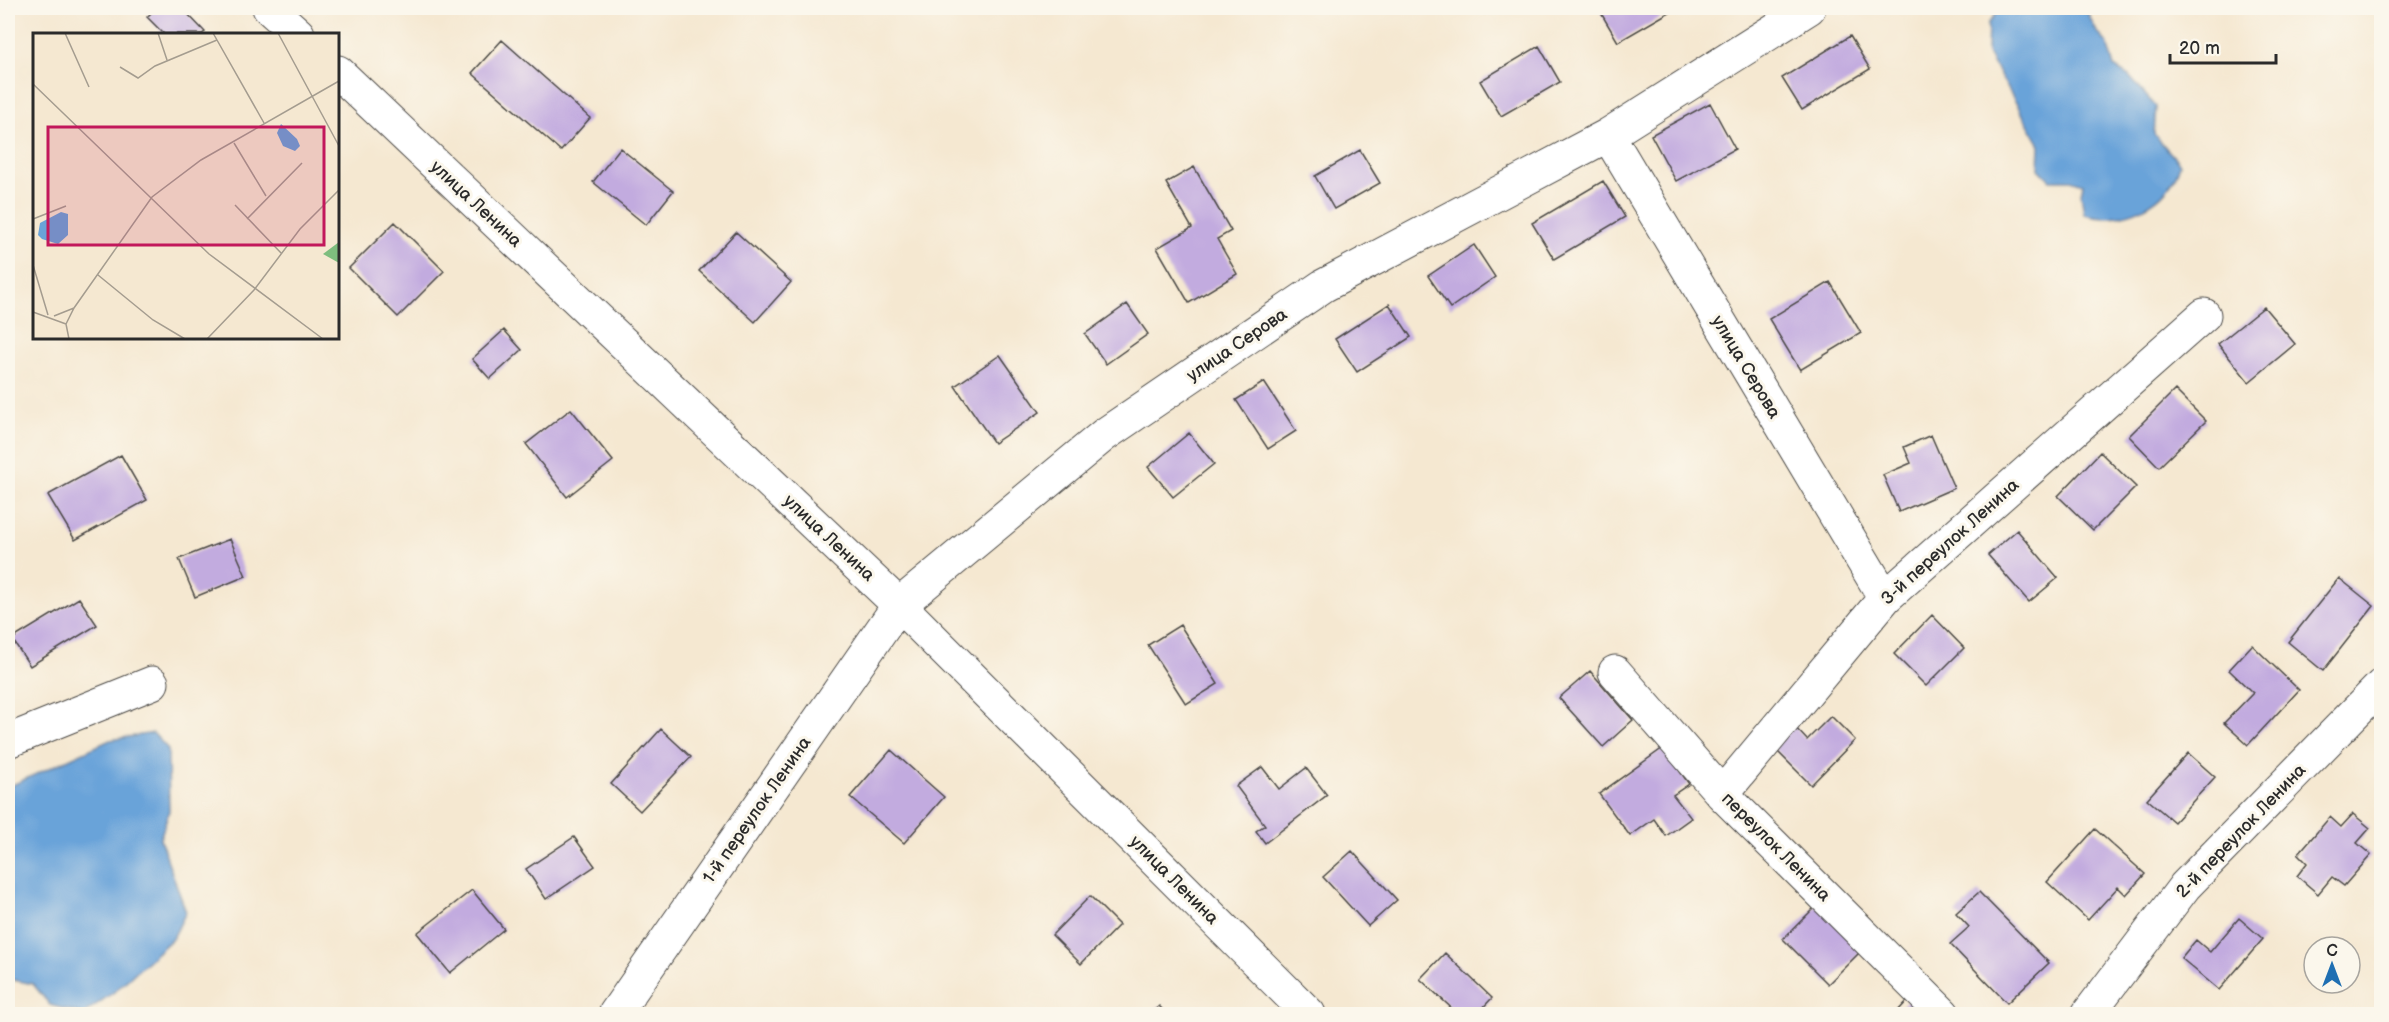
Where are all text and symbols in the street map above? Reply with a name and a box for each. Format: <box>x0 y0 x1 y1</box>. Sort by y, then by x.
scale bar <box>2170 27 2276 65</box>
inset map <box>33 33 339 339</box>
text: 20 m <box>2179 38 2220 59</box>
street label: улица Ленина <box>426 156 526 252</box>
street label: улица Серова <box>1183 304 1291 386</box>
street label: улица Серова <box>1707 312 1785 423</box>
street label: 3-й переулок Ленина <box>1877 474 2024 609</box>
street label: улица Ленина <box>779 490 879 586</box>
street label: 1-й переулок Ленина <box>698 732 816 887</box>
street label: 2-й переулок Ленина <box>2172 759 2311 902</box>
street label: переулок Ленина <box>1717 788 1835 906</box>
street label: улица Ленина <box>1125 831 1223 929</box>
north arrow <box>2302 935 2362 995</box>
text: С <box>2326 942 2338 961</box>

